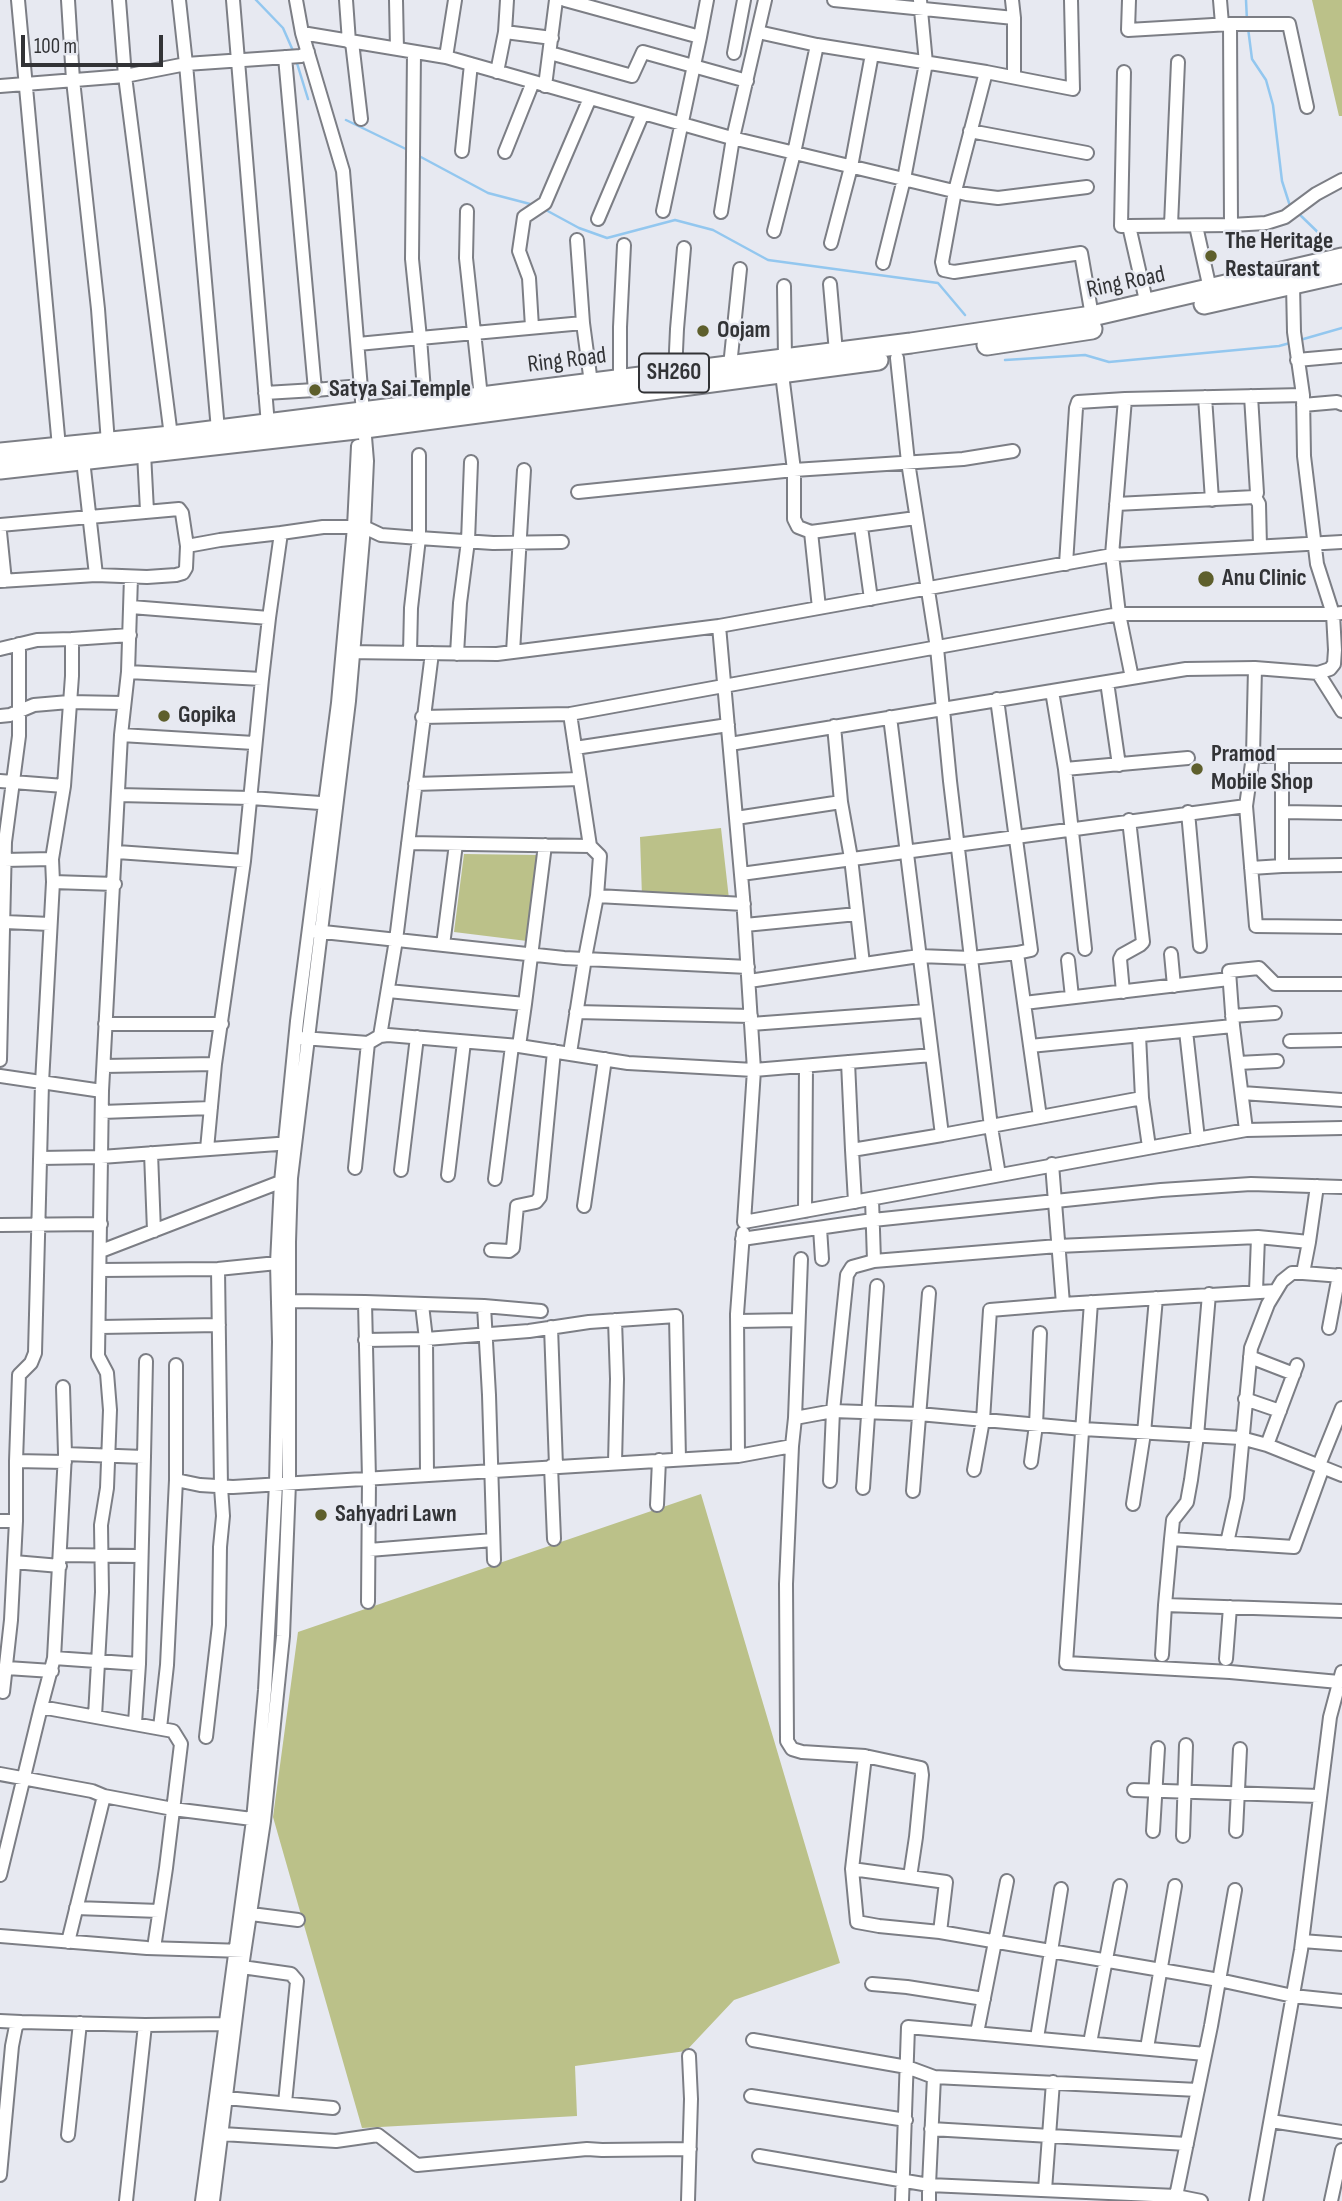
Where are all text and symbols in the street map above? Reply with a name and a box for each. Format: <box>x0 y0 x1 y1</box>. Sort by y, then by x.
scale bar <box>24 21 166 65</box>
text: 100 m <box>34 34 77 59</box>
place label: The Heritage Restaurant <box>1225 228 1333 284</box>
marker: The Heritage Restaurant <box>1203 248 1219 264</box>
street label: Ring Road <box>1084 261 1168 305</box>
place label: Oojam <box>717 317 770 345</box>
marker: Oojam <box>695 323 711 339</box>
street label: Ring Road <box>526 342 608 380</box>
road number: SH260 <box>639 354 709 392</box>
place label: Satya Sai Temple <box>329 376 471 404</box>
marker: Satya Sai Temple <box>307 382 323 398</box>
place label: Anu Clinic <box>1222 565 1307 593</box>
marker: Anu Clinic <box>1196 569 1216 589</box>
place label: Gopika <box>178 702 236 730</box>
marker: Gopika <box>156 708 172 724</box>
place label: Pramod Mobile Shop <box>1211 741 1313 797</box>
marker: Pramod Mobile Shop <box>1189 761 1205 777</box>
place label: Sahyadri Lawn <box>335 1501 457 1529</box>
marker: Sahyadri Lawn <box>313 1507 329 1523</box>

